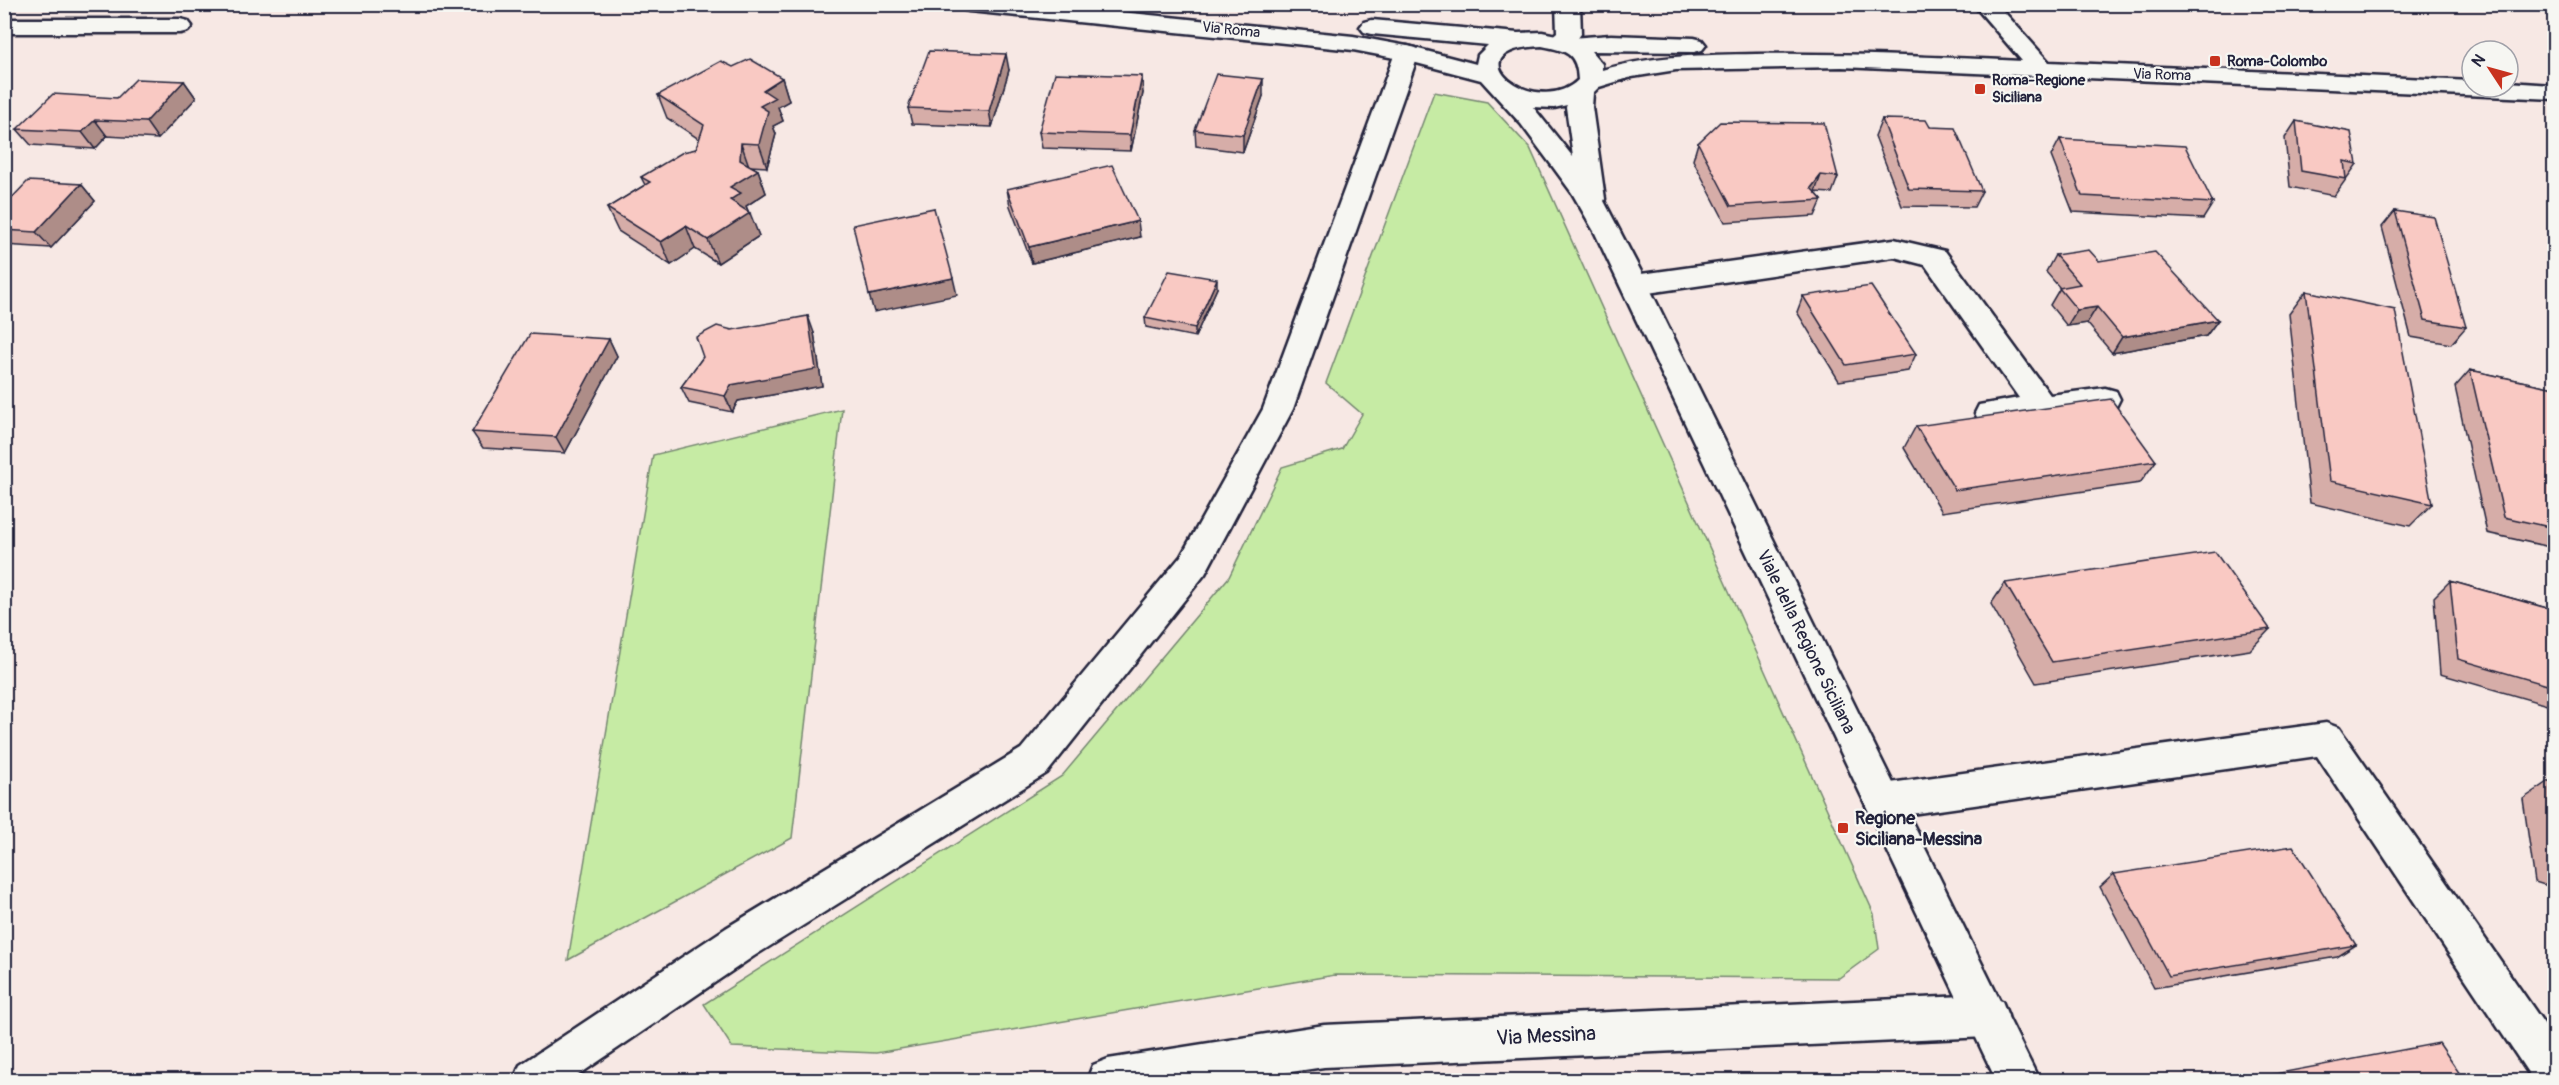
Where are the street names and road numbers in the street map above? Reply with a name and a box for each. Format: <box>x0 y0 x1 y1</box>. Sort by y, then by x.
street label: Via Roma <box>1201 17 1261 43</box>
street label: Via Roma <box>2132 64 2192 86</box>
street label: Viale della Regione Siciliana <box>1751 546 1861 738</box>
street label: Via Messina <box>1495 1020 1597 1052</box>

